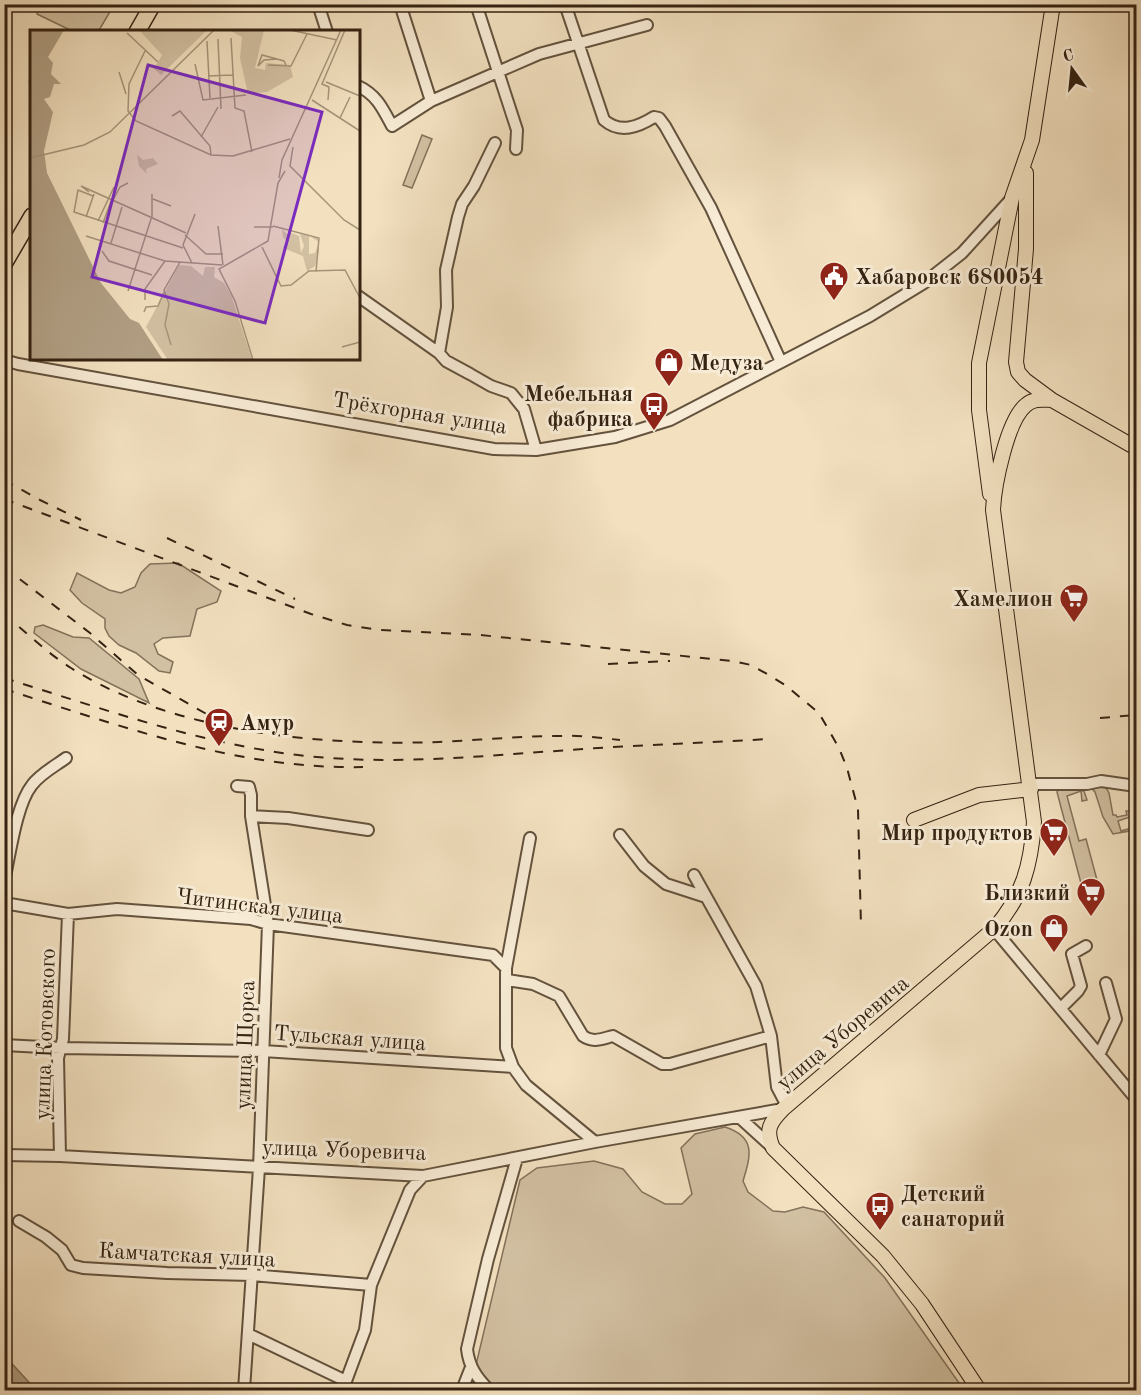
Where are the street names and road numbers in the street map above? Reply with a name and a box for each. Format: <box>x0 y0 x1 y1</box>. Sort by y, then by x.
street label: Трёхгорная улица <box>331 389 509 439</box>
street label: Читинская улица <box>175 886 344 928</box>
street label: улица Котовского <box>32 948 60 1120</box>
street label: улица Уборевича <box>773 972 914 1095</box>
street label: улица Щорса <box>233 980 259 1110</box>
street label: Тульская улица <box>273 1023 427 1055</box>
street label: улица Уборевича <box>261 1137 427 1165</box>
street label: Камчатская улица <box>98 1240 276 1272</box>

